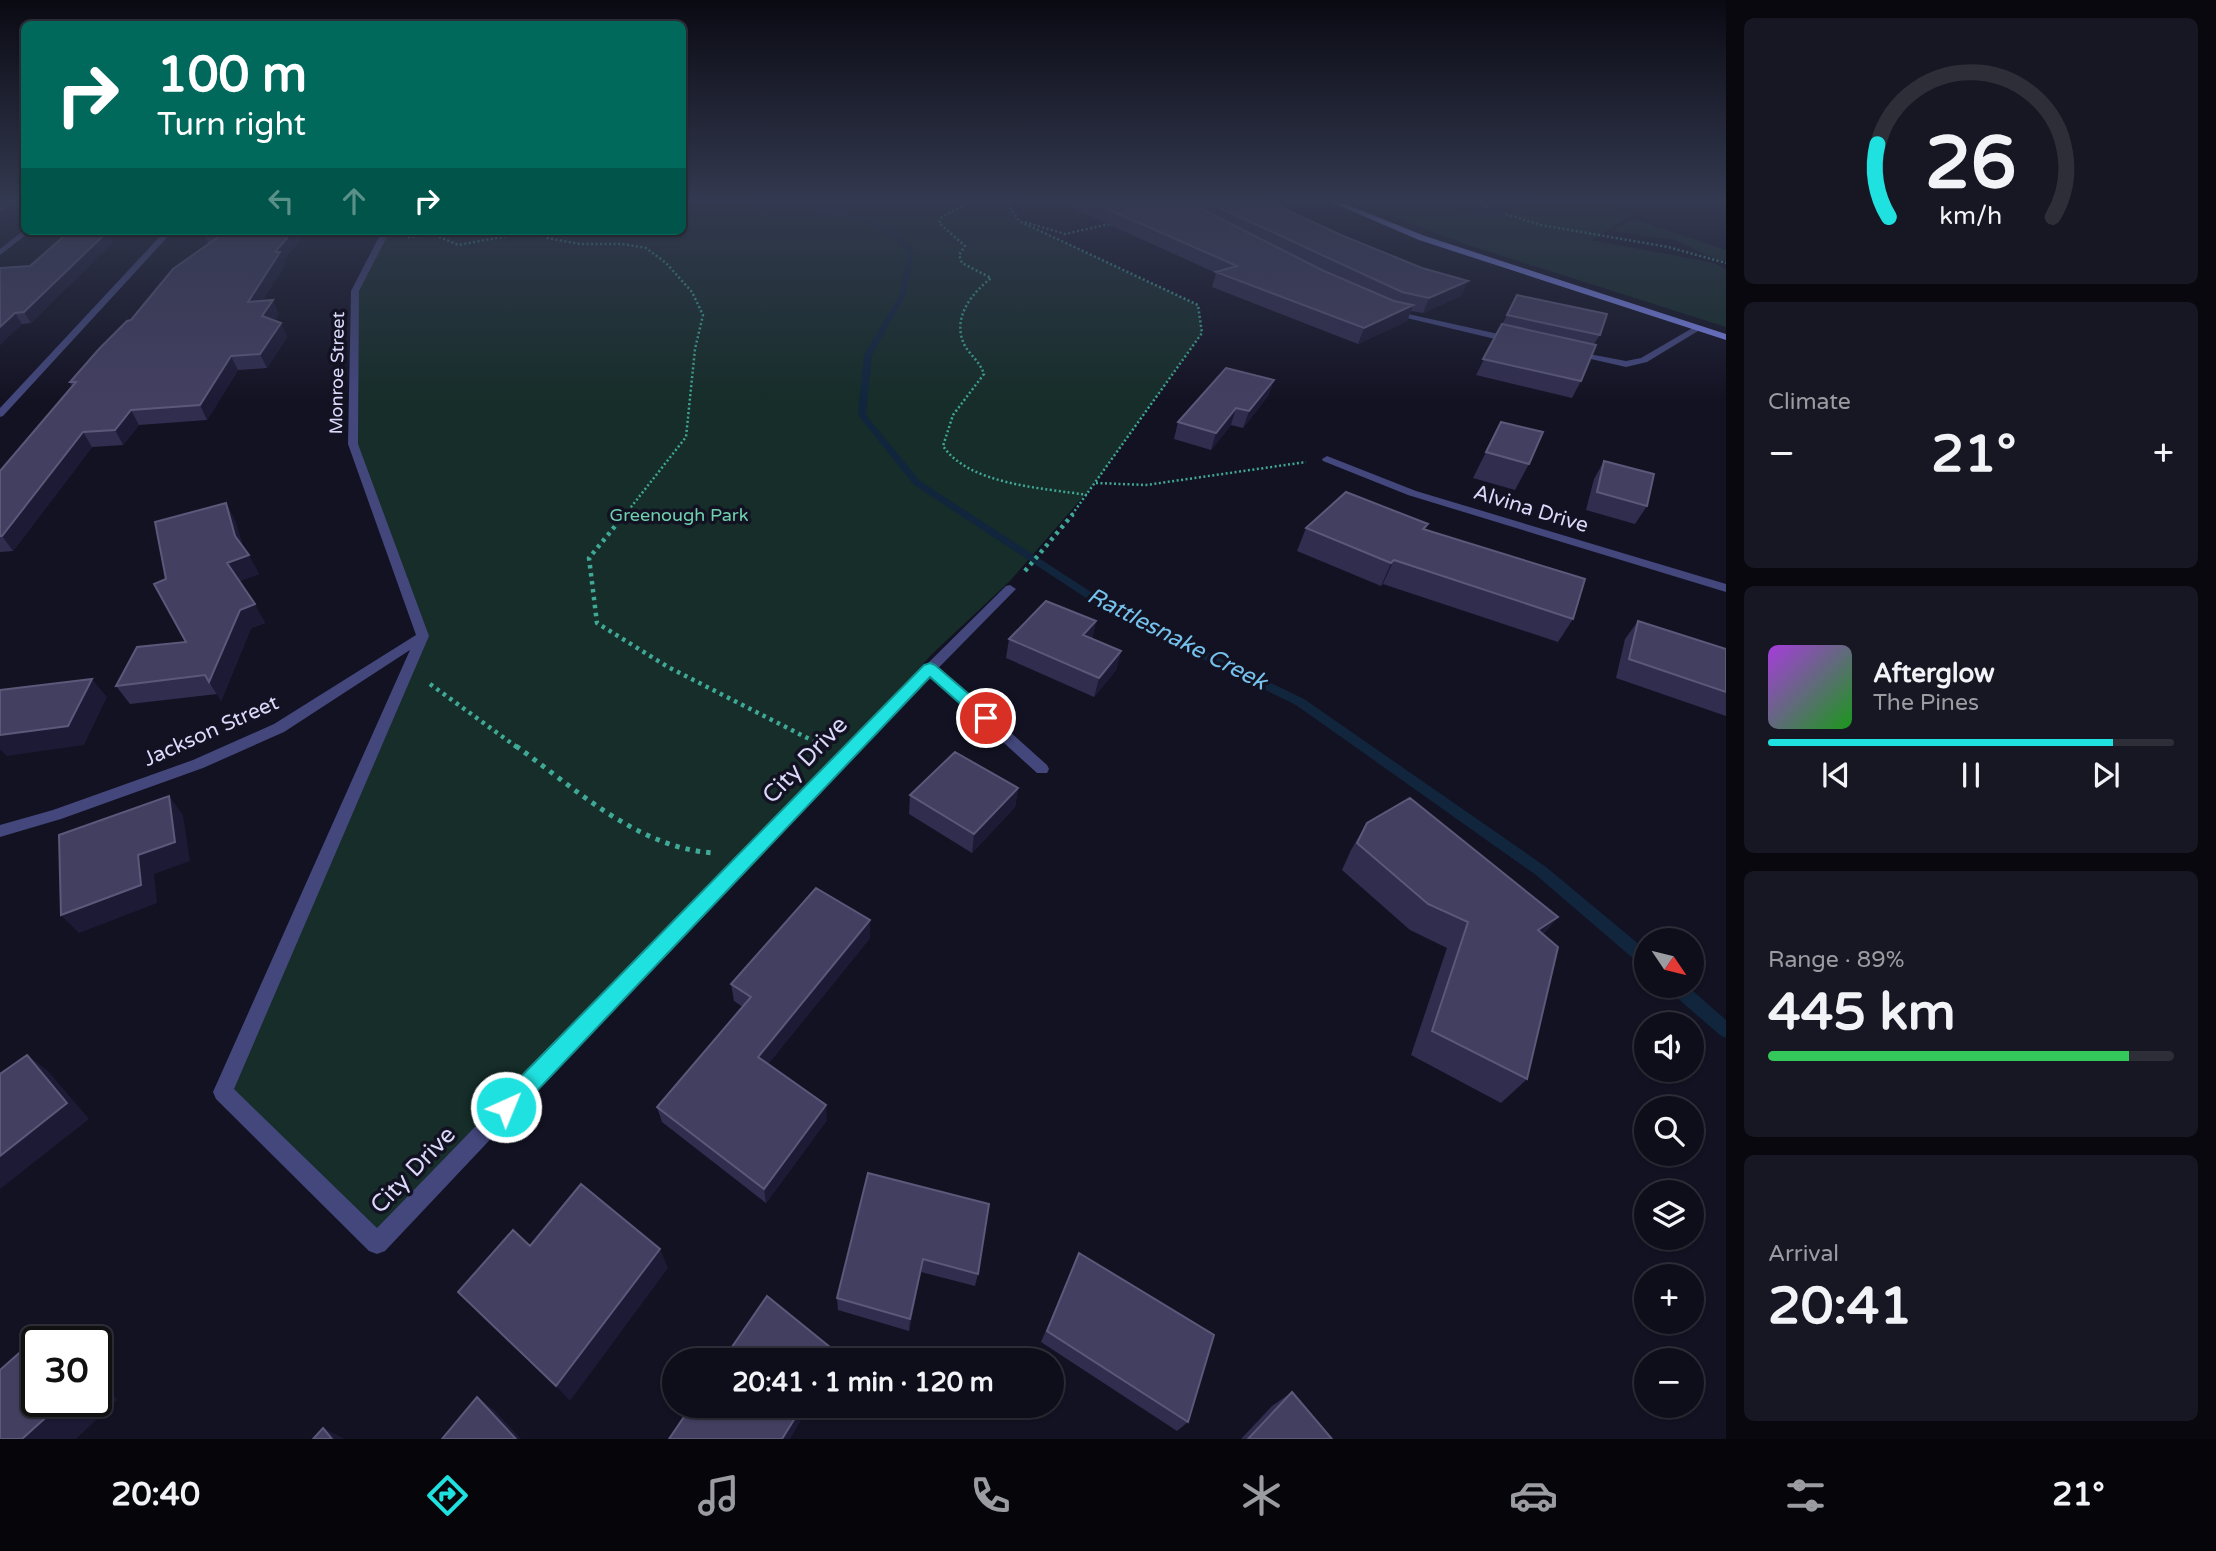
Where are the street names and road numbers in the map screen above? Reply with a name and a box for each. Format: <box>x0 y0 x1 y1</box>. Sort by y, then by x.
street label: Monroe Street <box>325 311 349 435</box>
street label: Alvina Drive <box>1470 480 1592 538</box>
street label: Jackson Street <box>140 690 282 772</box>
street label: City Drive <box>756 710 854 810</box>
street label: City Drive <box>364 1120 462 1220</box>

